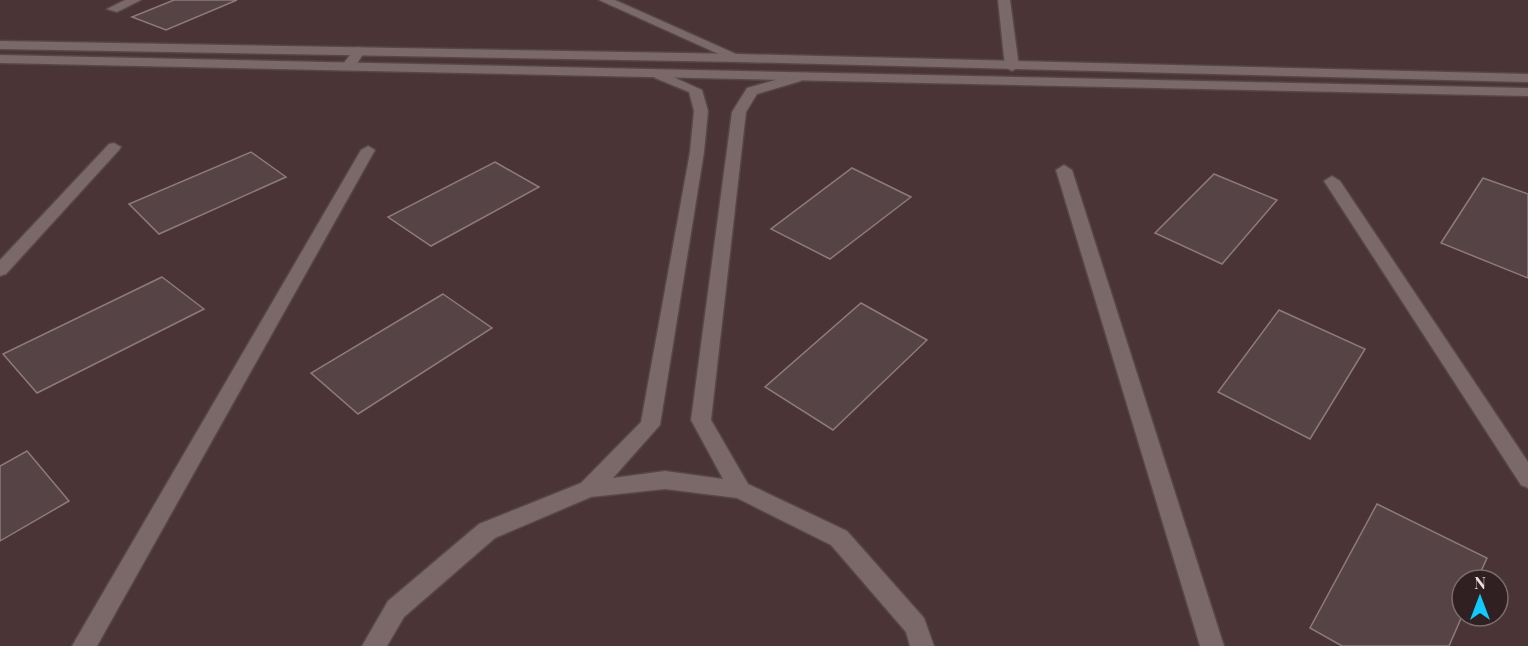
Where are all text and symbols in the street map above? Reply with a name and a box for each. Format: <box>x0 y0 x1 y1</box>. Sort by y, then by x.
north arrow <box>1450 568 1510 628</box>
text: N <box>1474 572 1486 593</box>

